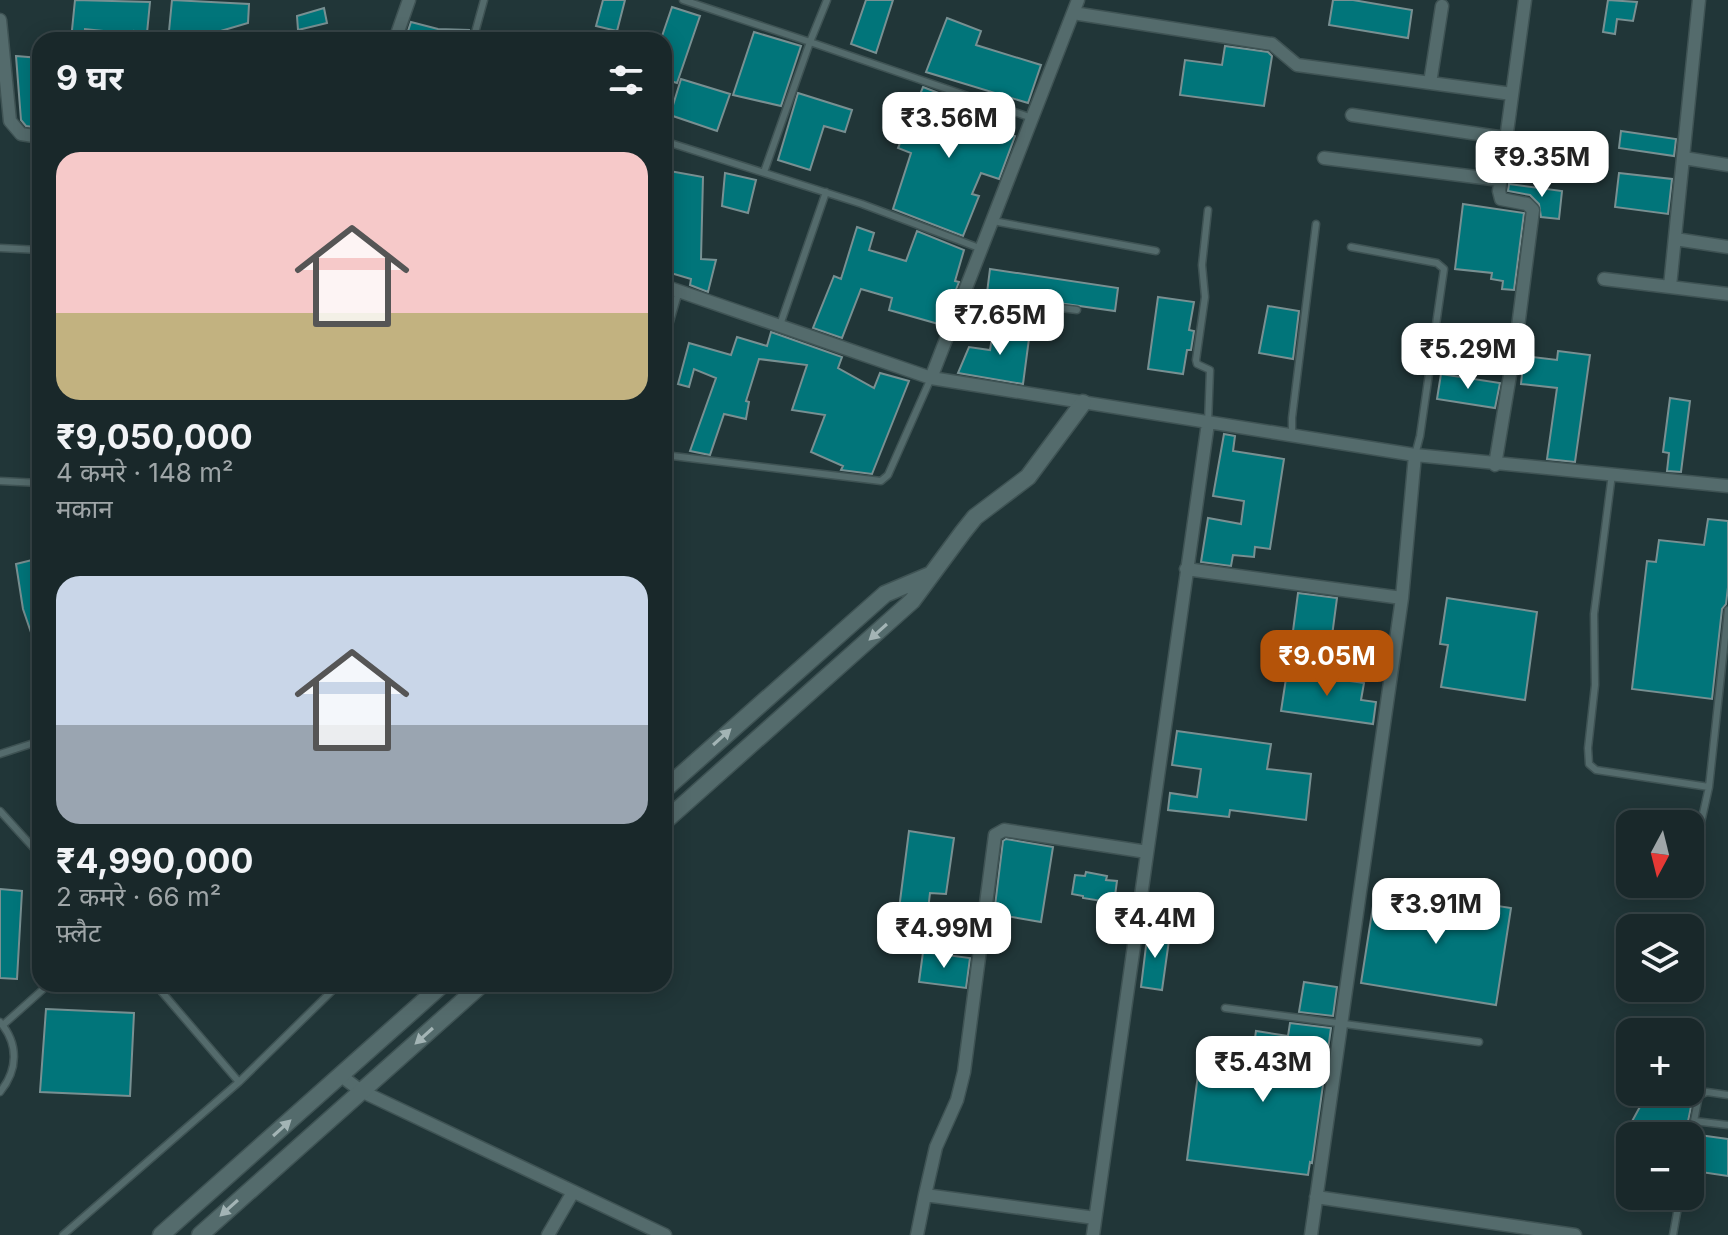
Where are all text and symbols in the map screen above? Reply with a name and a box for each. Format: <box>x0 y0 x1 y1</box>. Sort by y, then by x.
text: 9 घर <box>56 57 123 98</box>
icon: filters <box>604 58 648 102</box>
pin: ₹3.56M <box>884 92 1014 160</box>
text: ₹3.56M <box>900 102 998 133</box>
pin: ₹9.35M <box>1477 131 1607 199</box>
text: ₹9.35M <box>1494 141 1590 172</box>
icon: home <box>280 204 424 348</box>
pin: ₹7.65M <box>935 289 1065 357</box>
text: ₹7.65M <box>954 299 1046 330</box>
pin: ₹5.29M <box>1403 323 1533 391</box>
text: ₹5.29M <box>1419 333 1517 364</box>
text: ₹9,050,000 <box>56 416 253 457</box>
text: 4 कमरे · 148 m² <box>56 457 233 488</box>
text: मकान <box>56 493 113 524</box>
one-way arrow <box>869 622 888 640</box>
icon: home <box>280 628 424 772</box>
pin: ₹9.05M <box>1262 630 1392 698</box>
text: ₹9.05M <box>1278 640 1376 671</box>
one-way arrow <box>712 729 731 747</box>
north arrow <box>1616 810 1704 898</box>
map controls <box>1616 810 1704 1210</box>
text: ₹4,990,000 <box>56 840 253 881</box>
pin: ₹3.91M <box>1371 878 1501 946</box>
text: 2 कमरे · 66 m² <box>56 881 221 912</box>
text: ₹3.91M <box>1390 888 1482 919</box>
pin: ₹4.4M <box>1099 892 1211 960</box>
pin: ₹4.99M <box>879 902 1009 970</box>
text: ₹4.4M <box>1114 902 1196 933</box>
text: ₹4.99M <box>895 912 993 943</box>
button: layers <box>1616 914 1704 1002</box>
text: फ़्लैट <box>56 917 101 948</box>
button: + <box>1616 1018 1704 1106</box>
one-way arrow <box>415 1027 435 1044</box>
pin: ₹5.43M <box>1198 1036 1328 1104</box>
text: ₹5.43M <box>1214 1046 1312 1077</box>
one-way arrow <box>272 1119 291 1137</box>
button: − <box>1616 1122 1704 1210</box>
one-way arrow <box>220 1199 239 1217</box>

